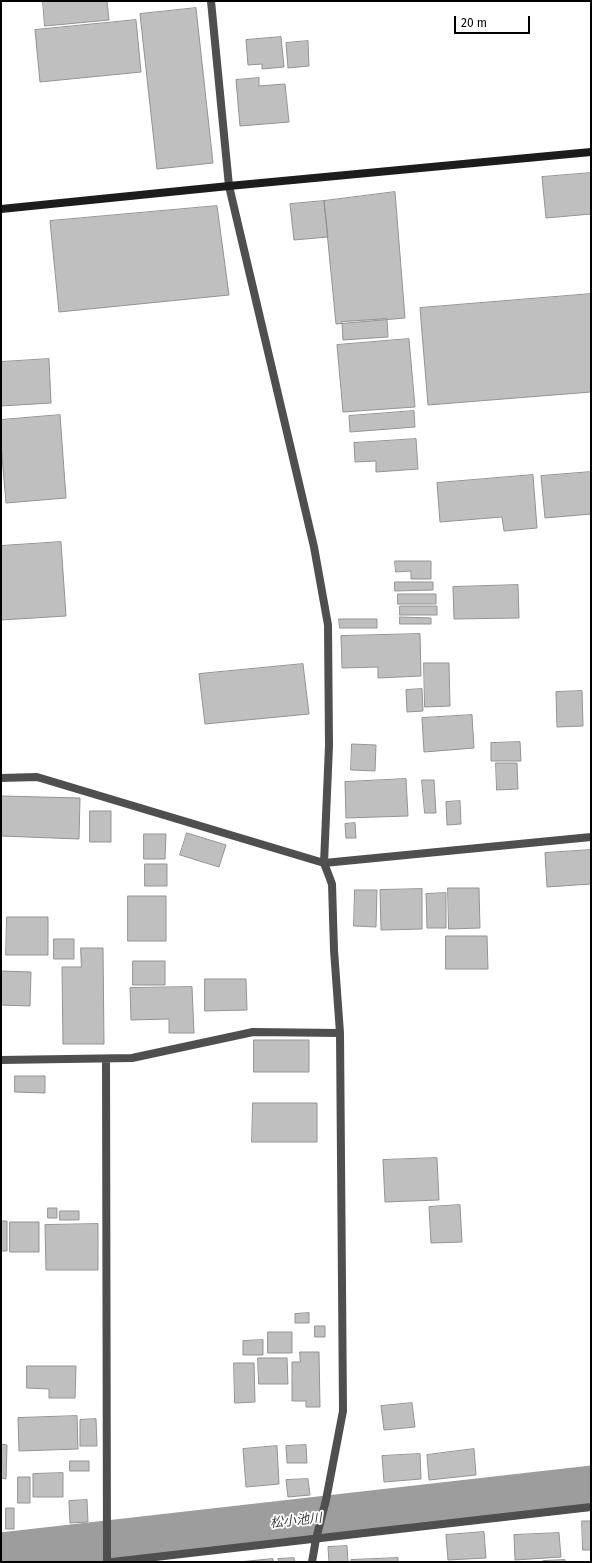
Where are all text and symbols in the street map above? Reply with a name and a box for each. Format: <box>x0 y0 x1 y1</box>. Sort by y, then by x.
scale bar <box>456 8 532 34</box>
text: 20 m <box>461 16 487 30</box>
water label: 松小池川 <box>269 1511 323 1531</box>

